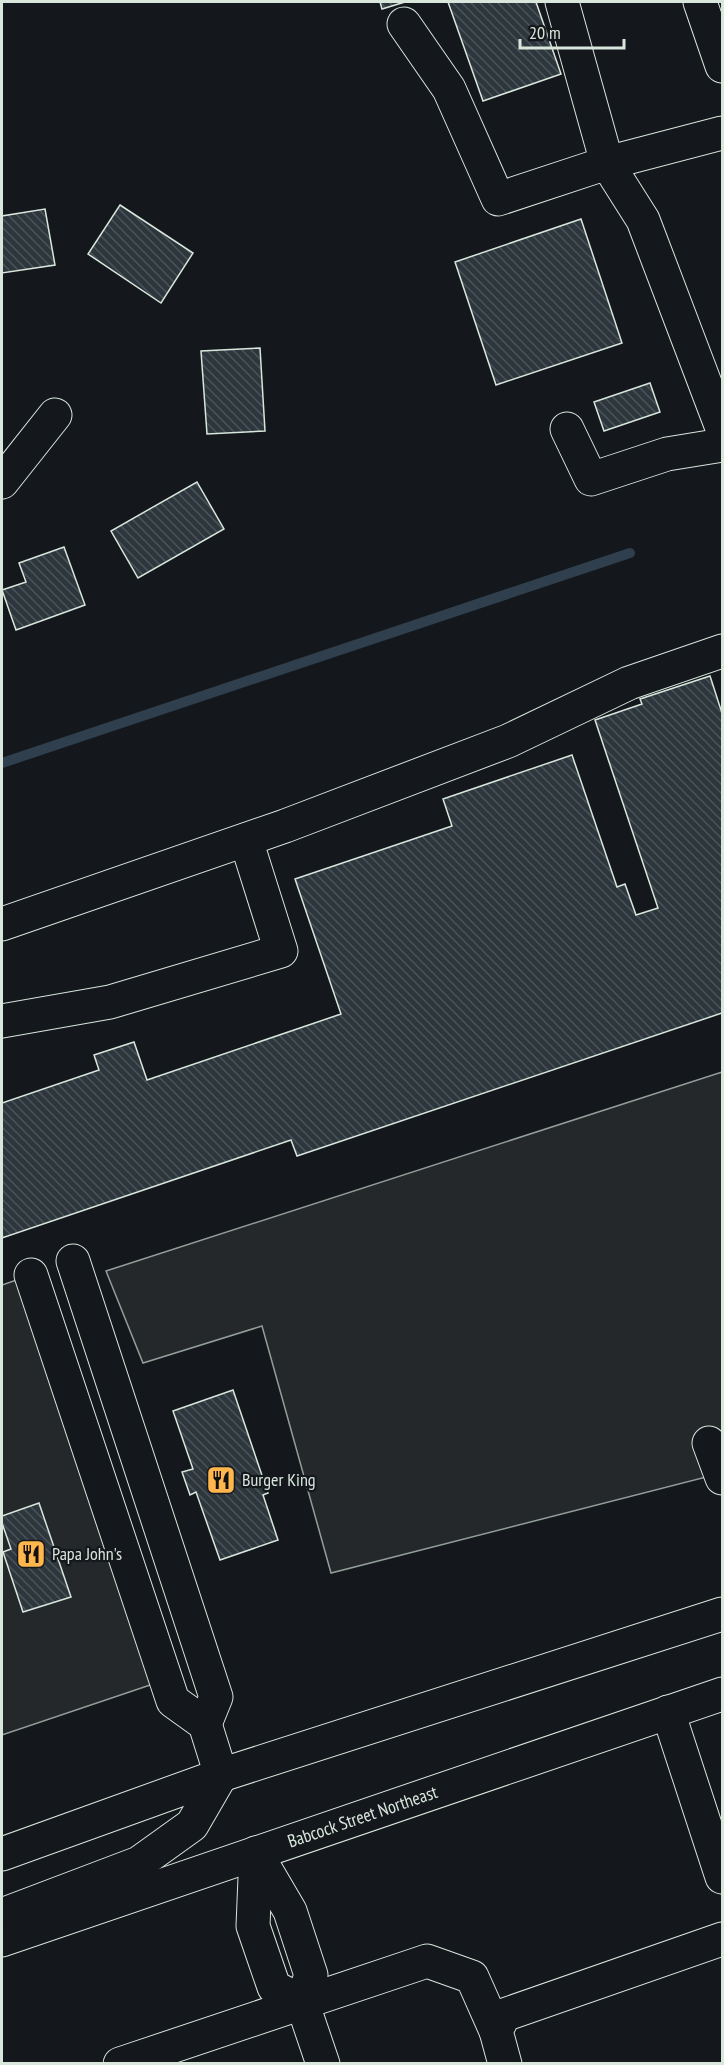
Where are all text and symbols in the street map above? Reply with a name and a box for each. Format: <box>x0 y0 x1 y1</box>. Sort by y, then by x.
scale bar <box>520 12 624 50</box>
text: 20 m <box>529 21 561 44</box>
restaurant icon: Burger King <box>205 1464 237 1496</box>
place label: Burger King <box>242 1468 316 1491</box>
restaurant icon: Papa John's <box>15 1538 47 1570</box>
place label: Papa John's <box>52 1542 122 1565</box>
street label: Babcock Street Northeast <box>284 1780 440 1853</box>

